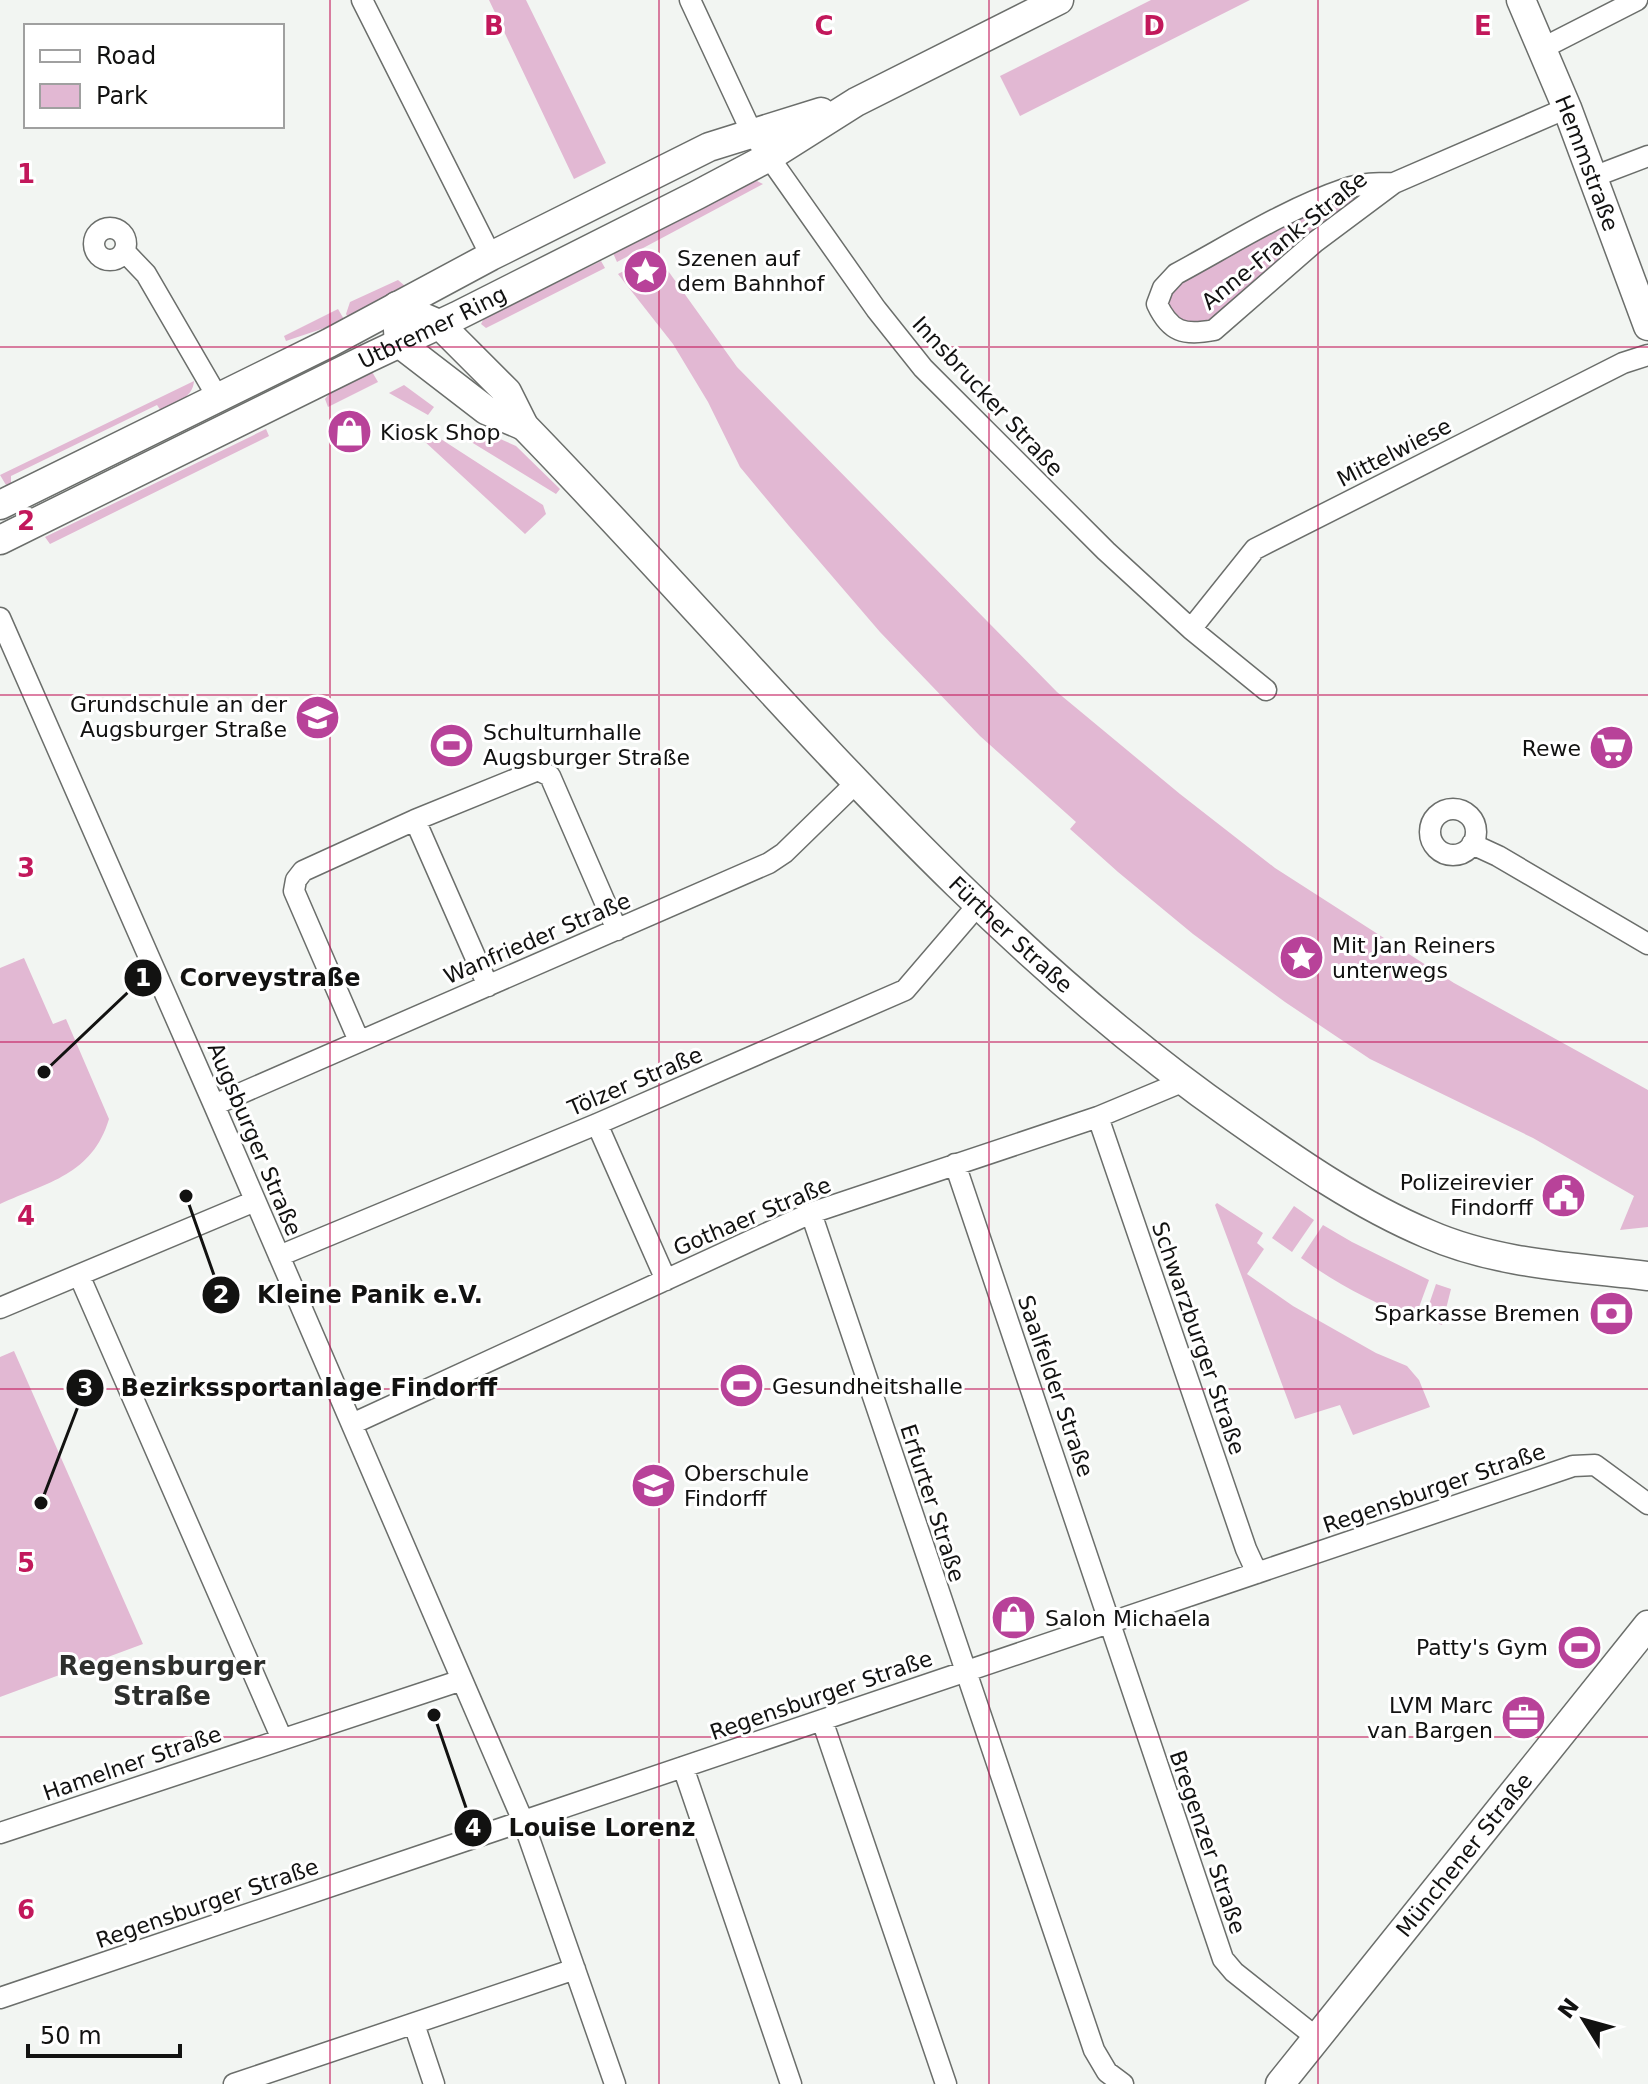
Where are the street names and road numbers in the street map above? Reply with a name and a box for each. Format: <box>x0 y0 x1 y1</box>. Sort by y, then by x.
street label: Hemmstraße <box>1550 91 1624 234</box>
street label: Anne-Frank-Straße <box>1197 166 1372 315</box>
street label: Utbremer Ring <box>354 281 511 374</box>
street label: Innsbrucker Straße <box>907 311 1068 481</box>
street label: Mittelwiese <box>1333 413 1455 492</box>
street label: Fürther Straße <box>944 871 1077 998</box>
street label: Wanfrieder Straße <box>440 888 634 989</box>
street label: Augsburger Straße <box>203 1039 306 1239</box>
street label: Tölzer Straße <box>563 1042 706 1121</box>
street label: Gothaer Straße <box>670 1172 835 1261</box>
street label: Schwarzburger Straße <box>1147 1218 1250 1458</box>
street label: Saalfelder Straße <box>1013 1292 1098 1480</box>
street label: Erfurter Straße <box>895 1421 970 1585</box>
street label: Regensburger Straße <box>1320 1439 1549 1538</box>
street label: Regensburger Straße <box>707 1646 936 1745</box>
street label: Hamelner Straße <box>40 1721 225 1806</box>
street label: Bregenzer Straße <box>1164 1747 1251 1937</box>
street label: Münchener Straße <box>1391 1768 1537 1942</box>
street label: Regensburger Straße <box>93 1854 322 1953</box>

